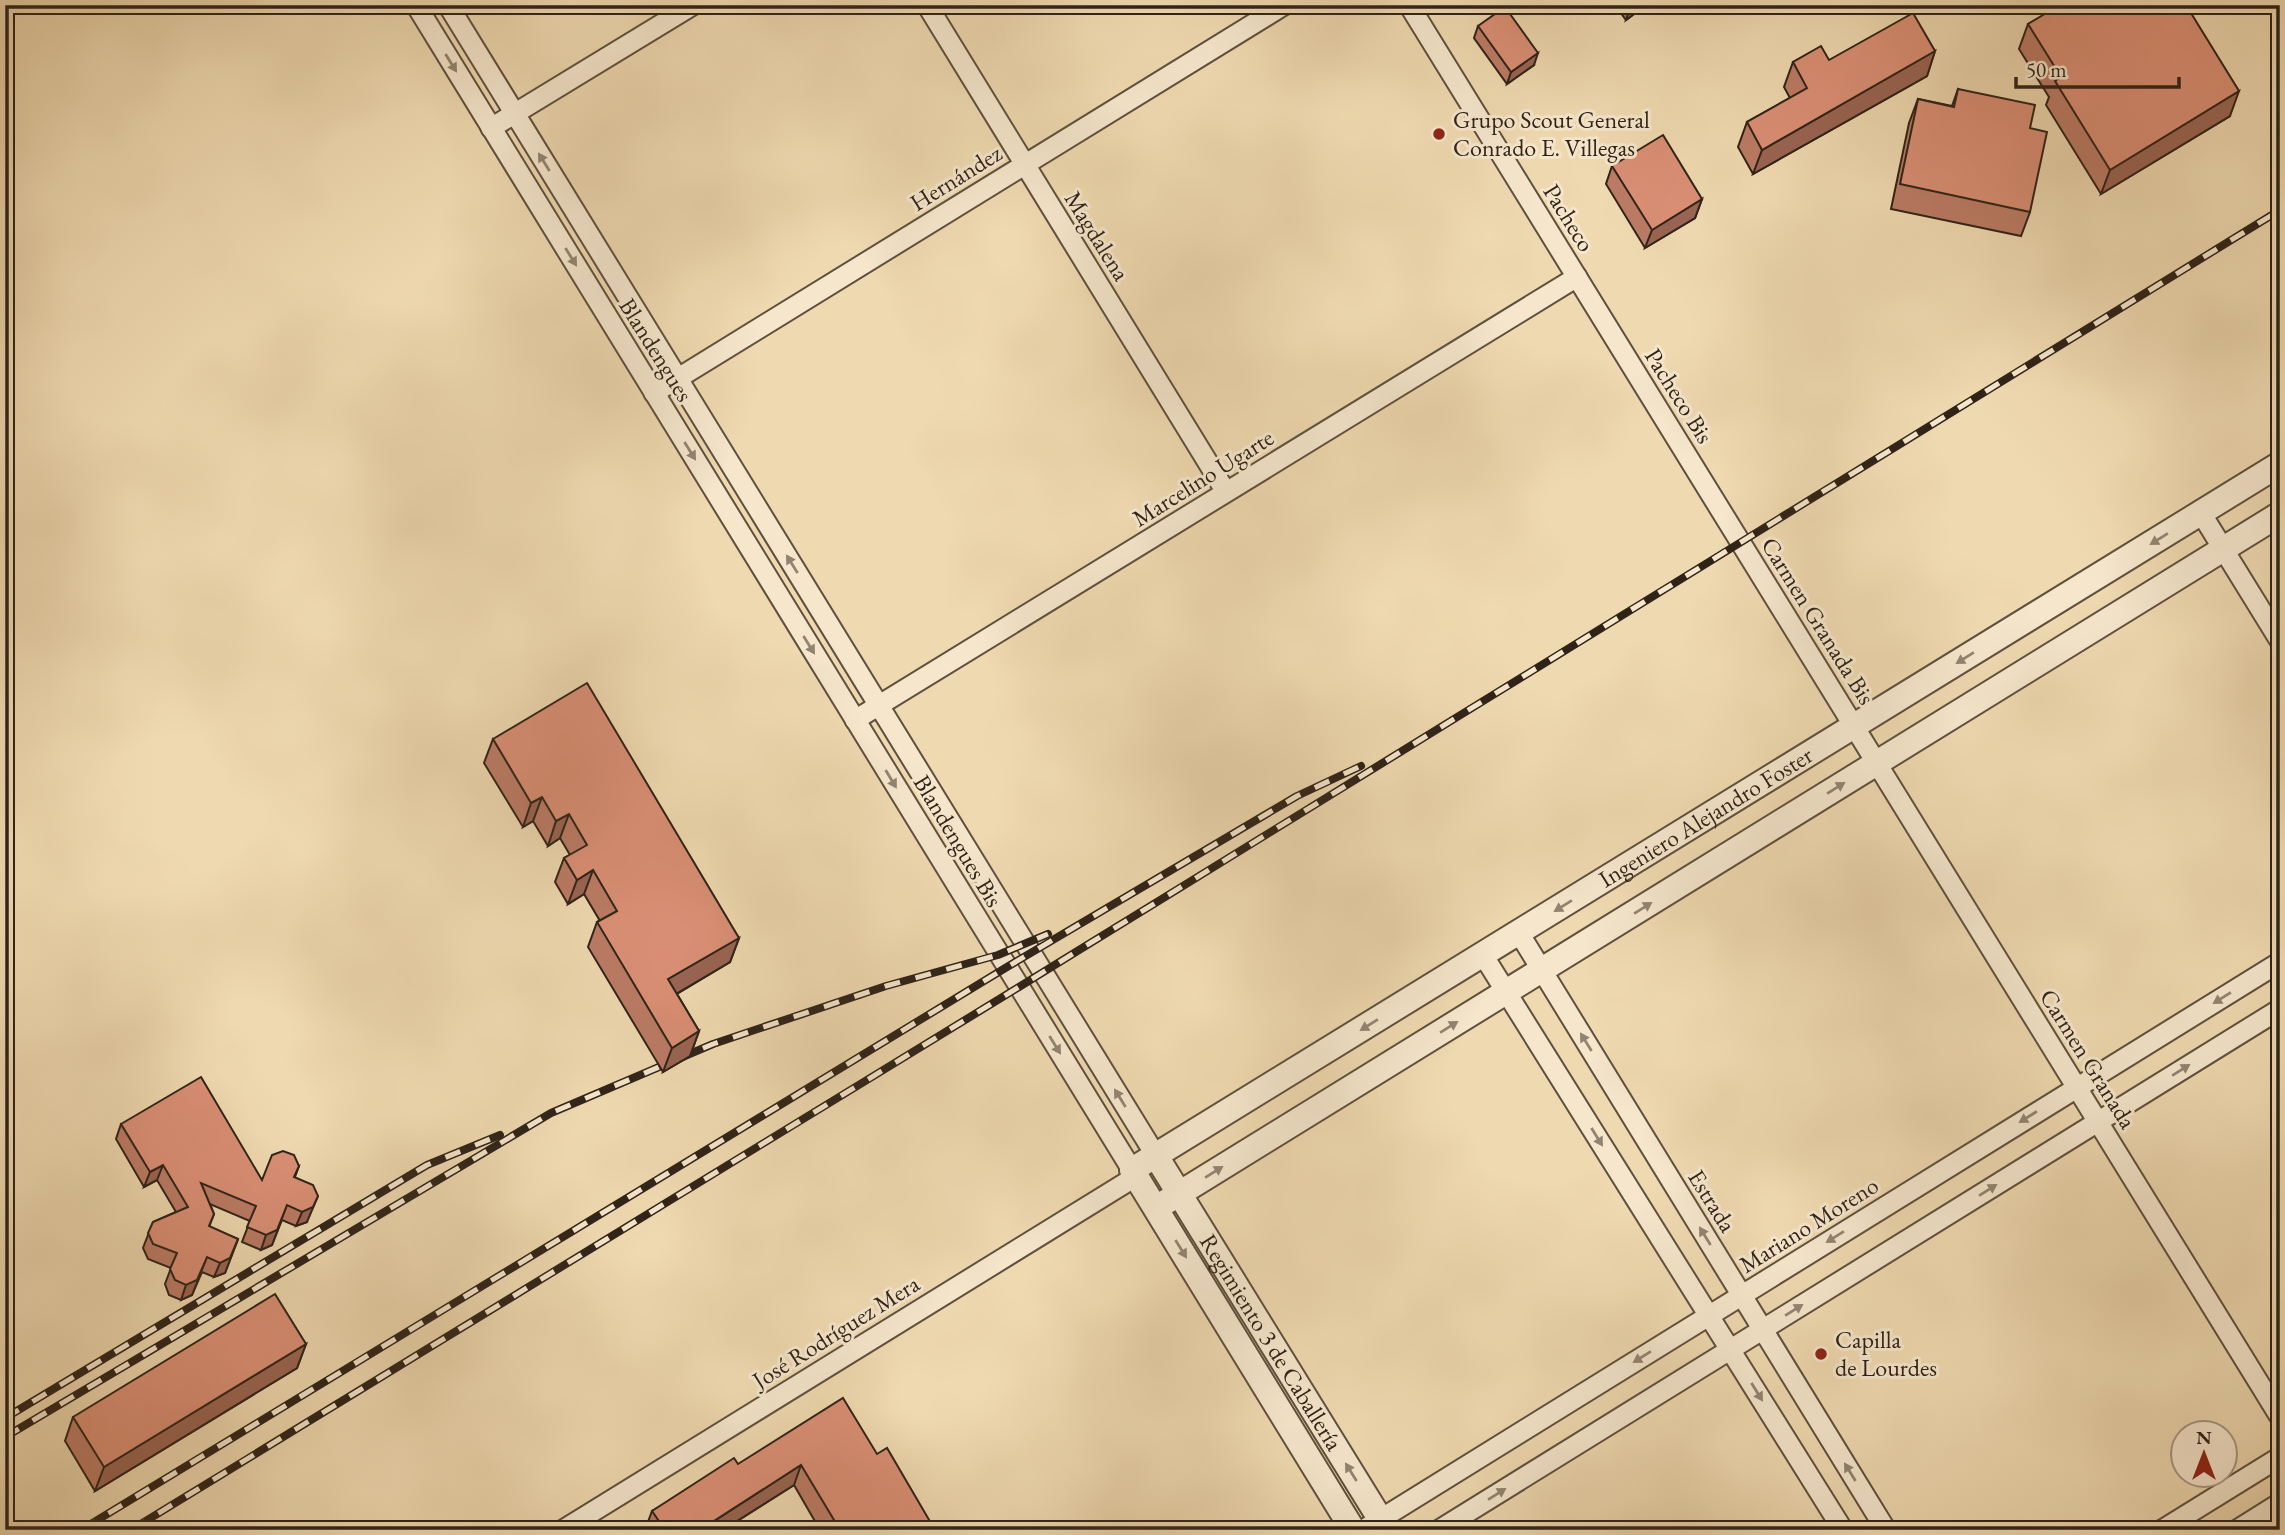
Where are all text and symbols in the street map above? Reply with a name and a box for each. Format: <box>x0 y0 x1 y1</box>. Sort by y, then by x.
scale bar <box>2016 46 2178 90</box>
one-way arrow <box>445 54 458 73</box>
text: 50 m <box>2026 56 2067 83</box>
place label: Grupo Scout General Conrado E. Villegas <box>1453 104 1650 163</box>
marker: Grupo Scout General Conrado E. Villegas <box>1431 126 1447 142</box>
street label: Hernández <box>904 137 1007 218</box>
one-way arrow <box>538 152 551 171</box>
street label: Pacheco <box>1537 178 1602 257</box>
street label: Magdalena <box>1058 185 1137 287</box>
one-way arrow <box>564 248 577 267</box>
street label: Blandengues <box>612 292 700 407</box>
street label: Pacheco Bis <box>1638 342 1721 449</box>
street label: Marcelino Ugarte <box>1126 422 1279 533</box>
one-way arrow <box>683 441 696 461</box>
street label: Carmen Granada Bis <box>1754 531 1882 710</box>
one-way arrow <box>2149 532 2169 545</box>
one-way arrow <box>786 555 799 574</box>
one-way arrow <box>803 635 815 654</box>
one-way arrow <box>1956 652 1975 664</box>
street label: Ingeniero Alejandro Foster <box>1593 739 1818 894</box>
one-way arrow <box>885 769 897 788</box>
street label: Blandengues Bis <box>907 769 1010 913</box>
one-way arrow <box>1827 782 1846 795</box>
one-way arrow <box>1553 899 1572 912</box>
one-way arrow <box>1633 902 1652 914</box>
street label: Carmen Granada <box>2033 983 2144 1135</box>
one-way arrow <box>2212 991 2231 1004</box>
one-way arrow <box>1359 1018 1379 1031</box>
one-way arrow <box>1439 1021 1459 1034</box>
one-way arrow <box>1579 1033 1592 1052</box>
one-way arrow <box>1049 1036 1061 1055</box>
one-way arrow <box>2172 1064 2191 1077</box>
one-way arrow <box>1114 1088 1127 1107</box>
one-way arrow <box>2019 1111 2038 1124</box>
one-way arrow <box>1591 1127 1604 1147</box>
street label: Estrada <box>1681 1164 1744 1238</box>
one-way arrow <box>1204 1166 1223 1179</box>
street label: Mariano Moreno <box>1733 1169 1884 1280</box>
one-way arrow <box>1978 1184 1997 1197</box>
one-way arrow <box>1699 1227 1711 1246</box>
street label: Regimiento 3 de Caballería <box>1193 1228 1350 1456</box>
one-way arrow <box>1825 1231 1845 1244</box>
one-way arrow <box>1174 1240 1187 1259</box>
street label: José Rodríguez Mera <box>745 1268 925 1396</box>
one-way arrow <box>1785 1303 1804 1316</box>
place label: Capilla de Lourdes <box>1835 1324 1937 1383</box>
marker: Capilla de Lourdes <box>1813 1346 1829 1362</box>
one-way arrow <box>1632 1351 1651 1364</box>
one-way arrow <box>1750 1383 1763 1402</box>
north arrow <box>2170 1420 2240 1490</box>
text: N <box>2196 1425 2212 1450</box>
one-way arrow <box>1345 1462 1357 1481</box>
one-way arrow <box>1844 1462 1856 1481</box>
one-way arrow <box>1487 1487 1506 1500</box>

